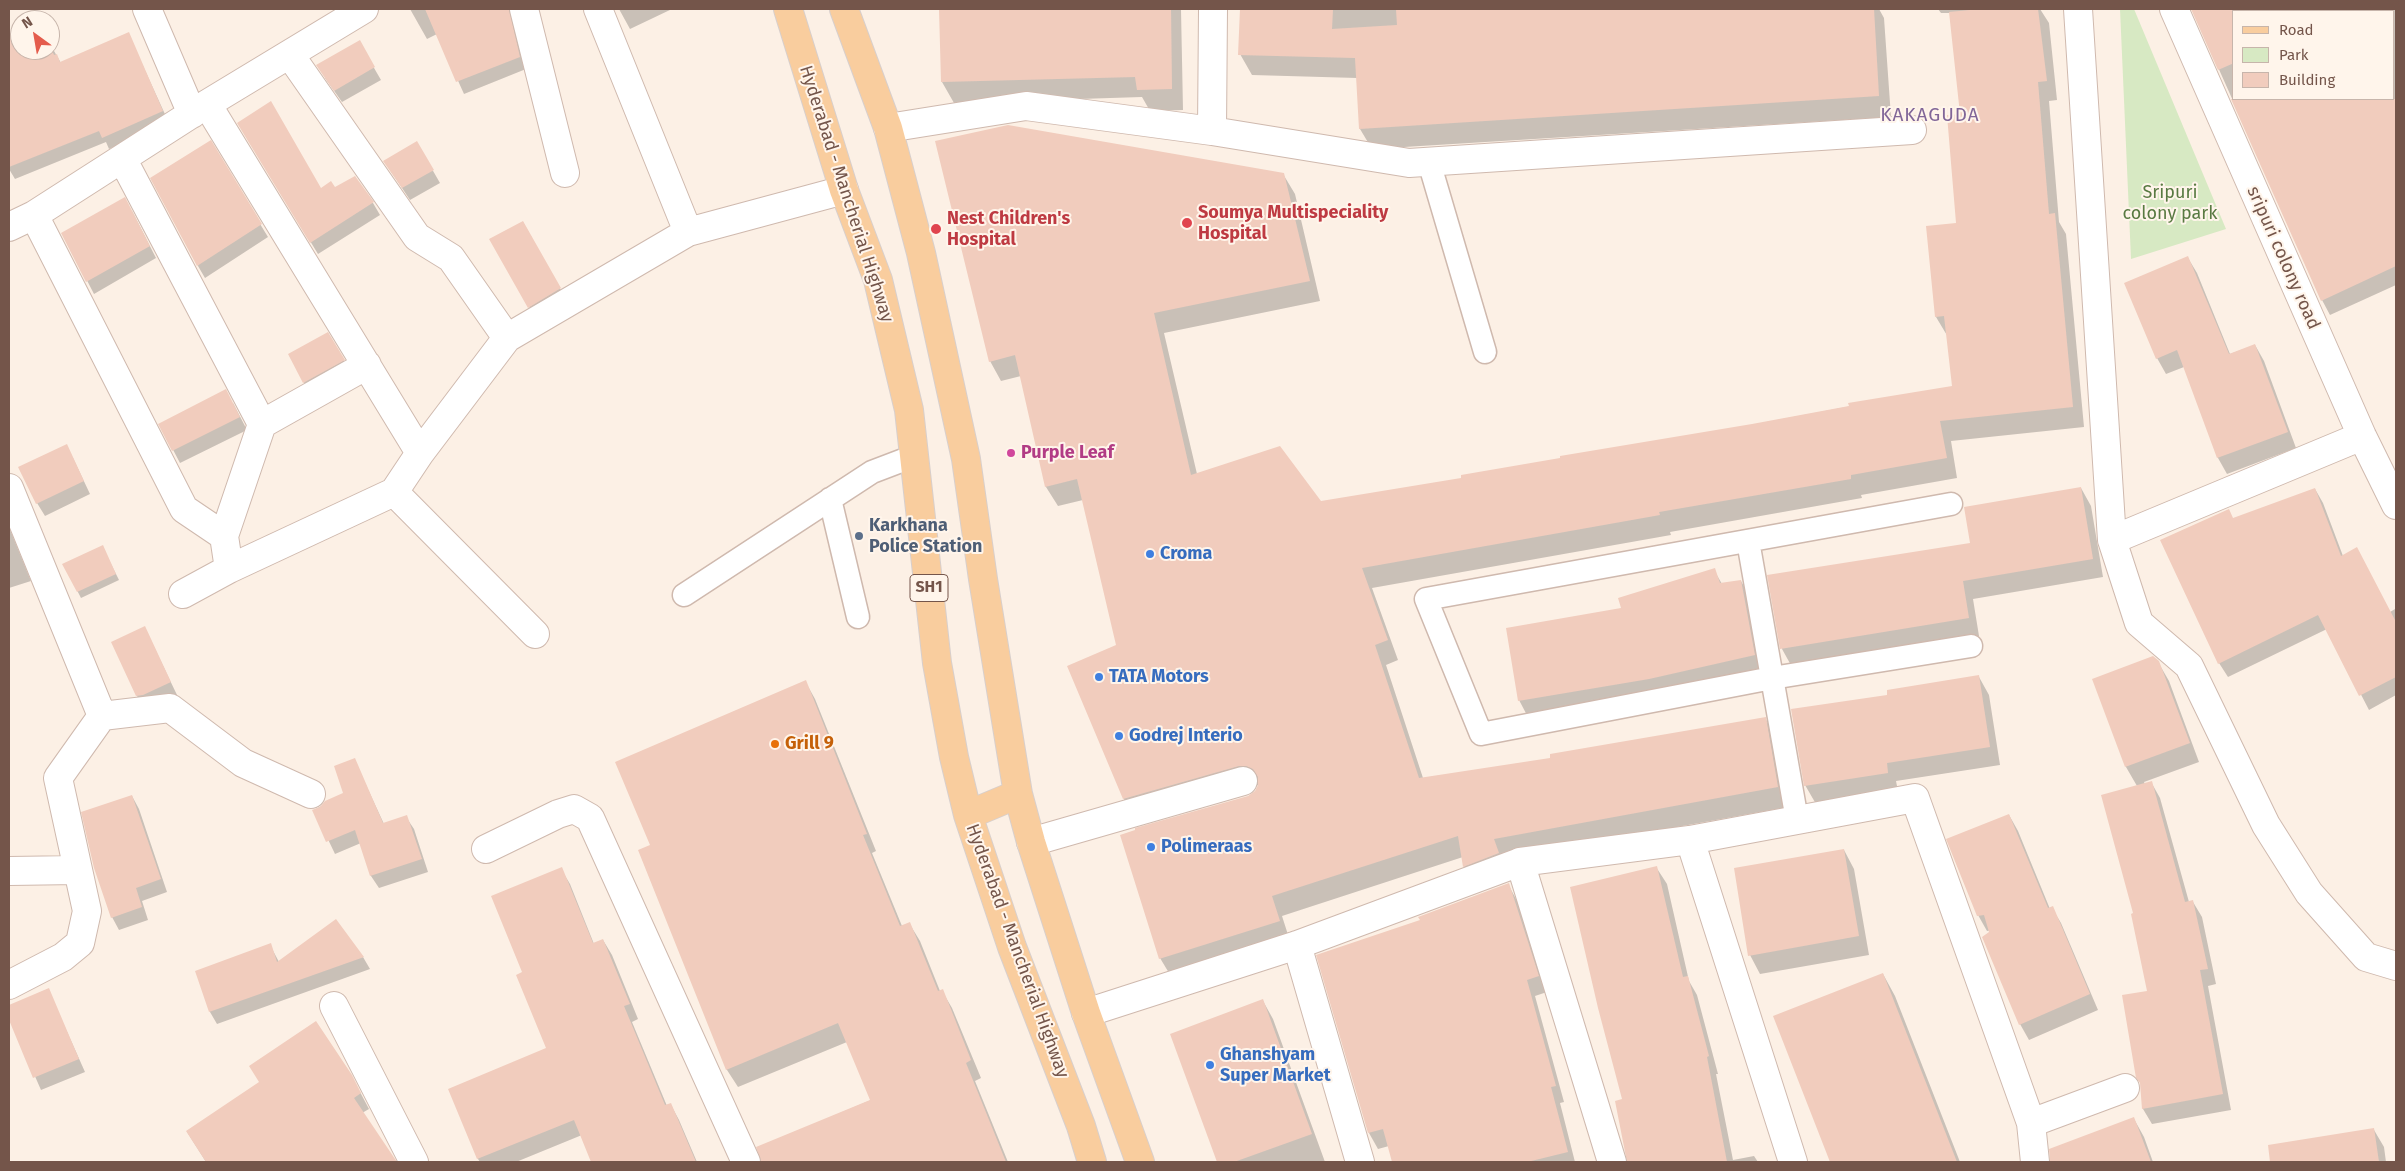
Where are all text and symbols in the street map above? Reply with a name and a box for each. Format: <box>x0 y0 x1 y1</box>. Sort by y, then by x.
north arrow <box>10 10 60 60</box>
legend <box>2232 10 2395 100</box>
text: N <box>19 13 36 32</box>
text: Road <box>2279 21 2314 39</box>
text: Park <box>2279 46 2309 64</box>
street label: Hyderabad - Mancherial Highway <box>794 63 898 325</box>
text: Building <box>2279 71 2335 89</box>
district label: KAKAGUDA <box>1879 105 1981 127</box>
park label: Sripuri colony park <box>2123 182 2217 224</box>
street label: sripuri colony road <box>2242 183 2324 333</box>
place label: Soumya Multispeciality Hospital <box>1198 202 1388 244</box>
place label: Nest Children's Hospital <box>947 208 1070 250</box>
marker: Soumya Multispeciality Hospital <box>1180 216 1194 230</box>
marker: Nest Children's Hospital <box>929 222 943 236</box>
place label: Purple Leaf <box>1021 442 1114 464</box>
marker: Purple Leaf <box>1005 447 1017 459</box>
place label: Karkhana Police Station <box>869 515 982 558</box>
marker: Karkhana Police Station <box>853 530 865 542</box>
place label: Croma <box>1160 543 1212 565</box>
marker: Croma <box>1144 548 1156 560</box>
road number: SH1 <box>910 574 948 602</box>
place label: TATA Motors <box>1109 666 1209 688</box>
marker: TATA Motors <box>1093 671 1105 683</box>
place label: Godrej Interio <box>1129 725 1243 747</box>
marker: Godrej Interio <box>1113 730 1125 742</box>
place label: Grill 9 <box>785 733 834 755</box>
marker: Grill 9 <box>769 738 781 750</box>
street label: Hyderabad - Mancherial Highway <box>961 821 1073 1081</box>
place label: Polimeraas <box>1161 836 1252 858</box>
marker: Polimeraas <box>1145 841 1157 853</box>
place label: Ghanshyam Super Market <box>1220 1044 1331 1086</box>
marker: Ghanshyam Super Market <box>1204 1059 1216 1071</box>

